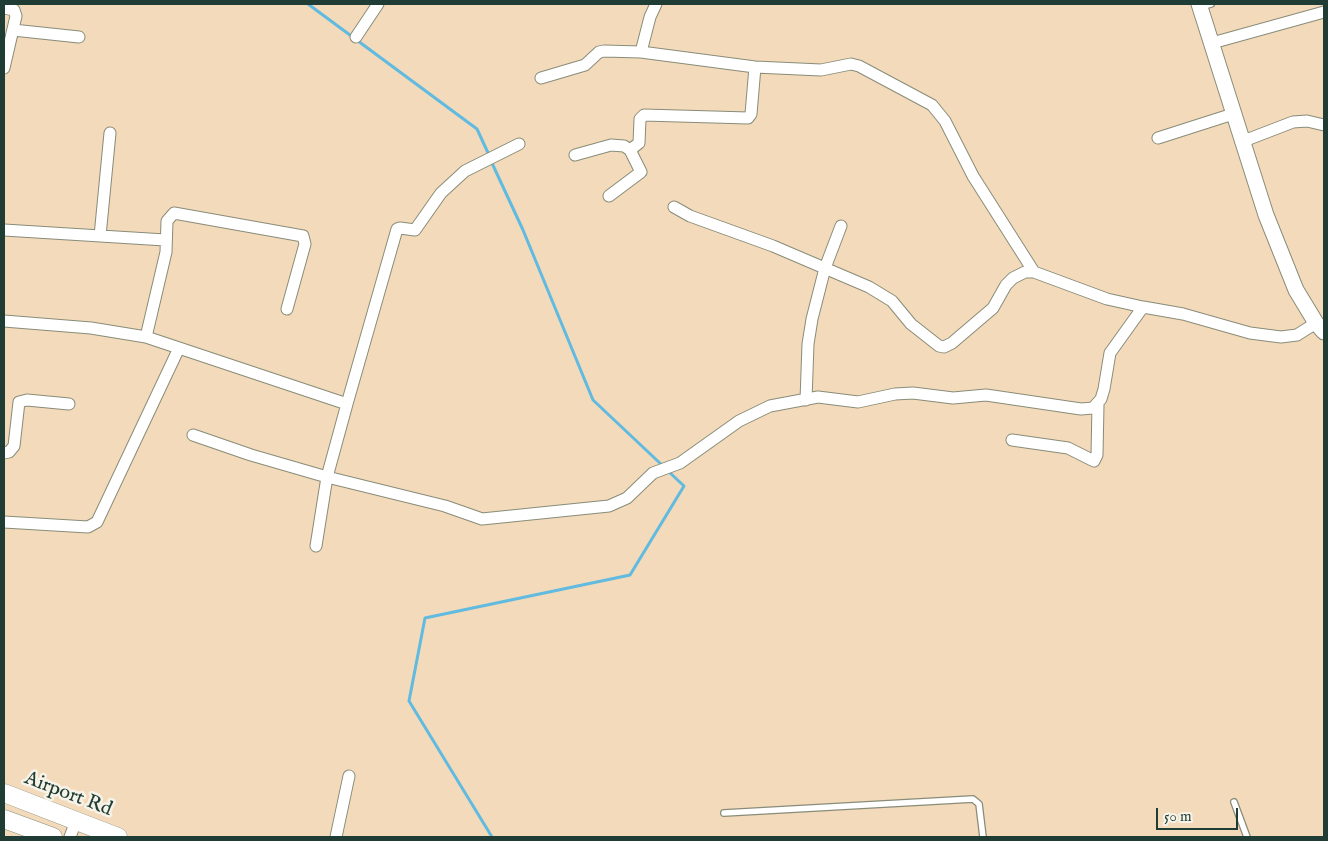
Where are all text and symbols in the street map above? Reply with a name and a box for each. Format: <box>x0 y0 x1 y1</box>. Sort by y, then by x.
street label: Airport Rd <box>21 767 115 823</box>
scale bar <box>1158 798 1240 830</box>
text: 50 m <box>1164 807 1192 826</box>

